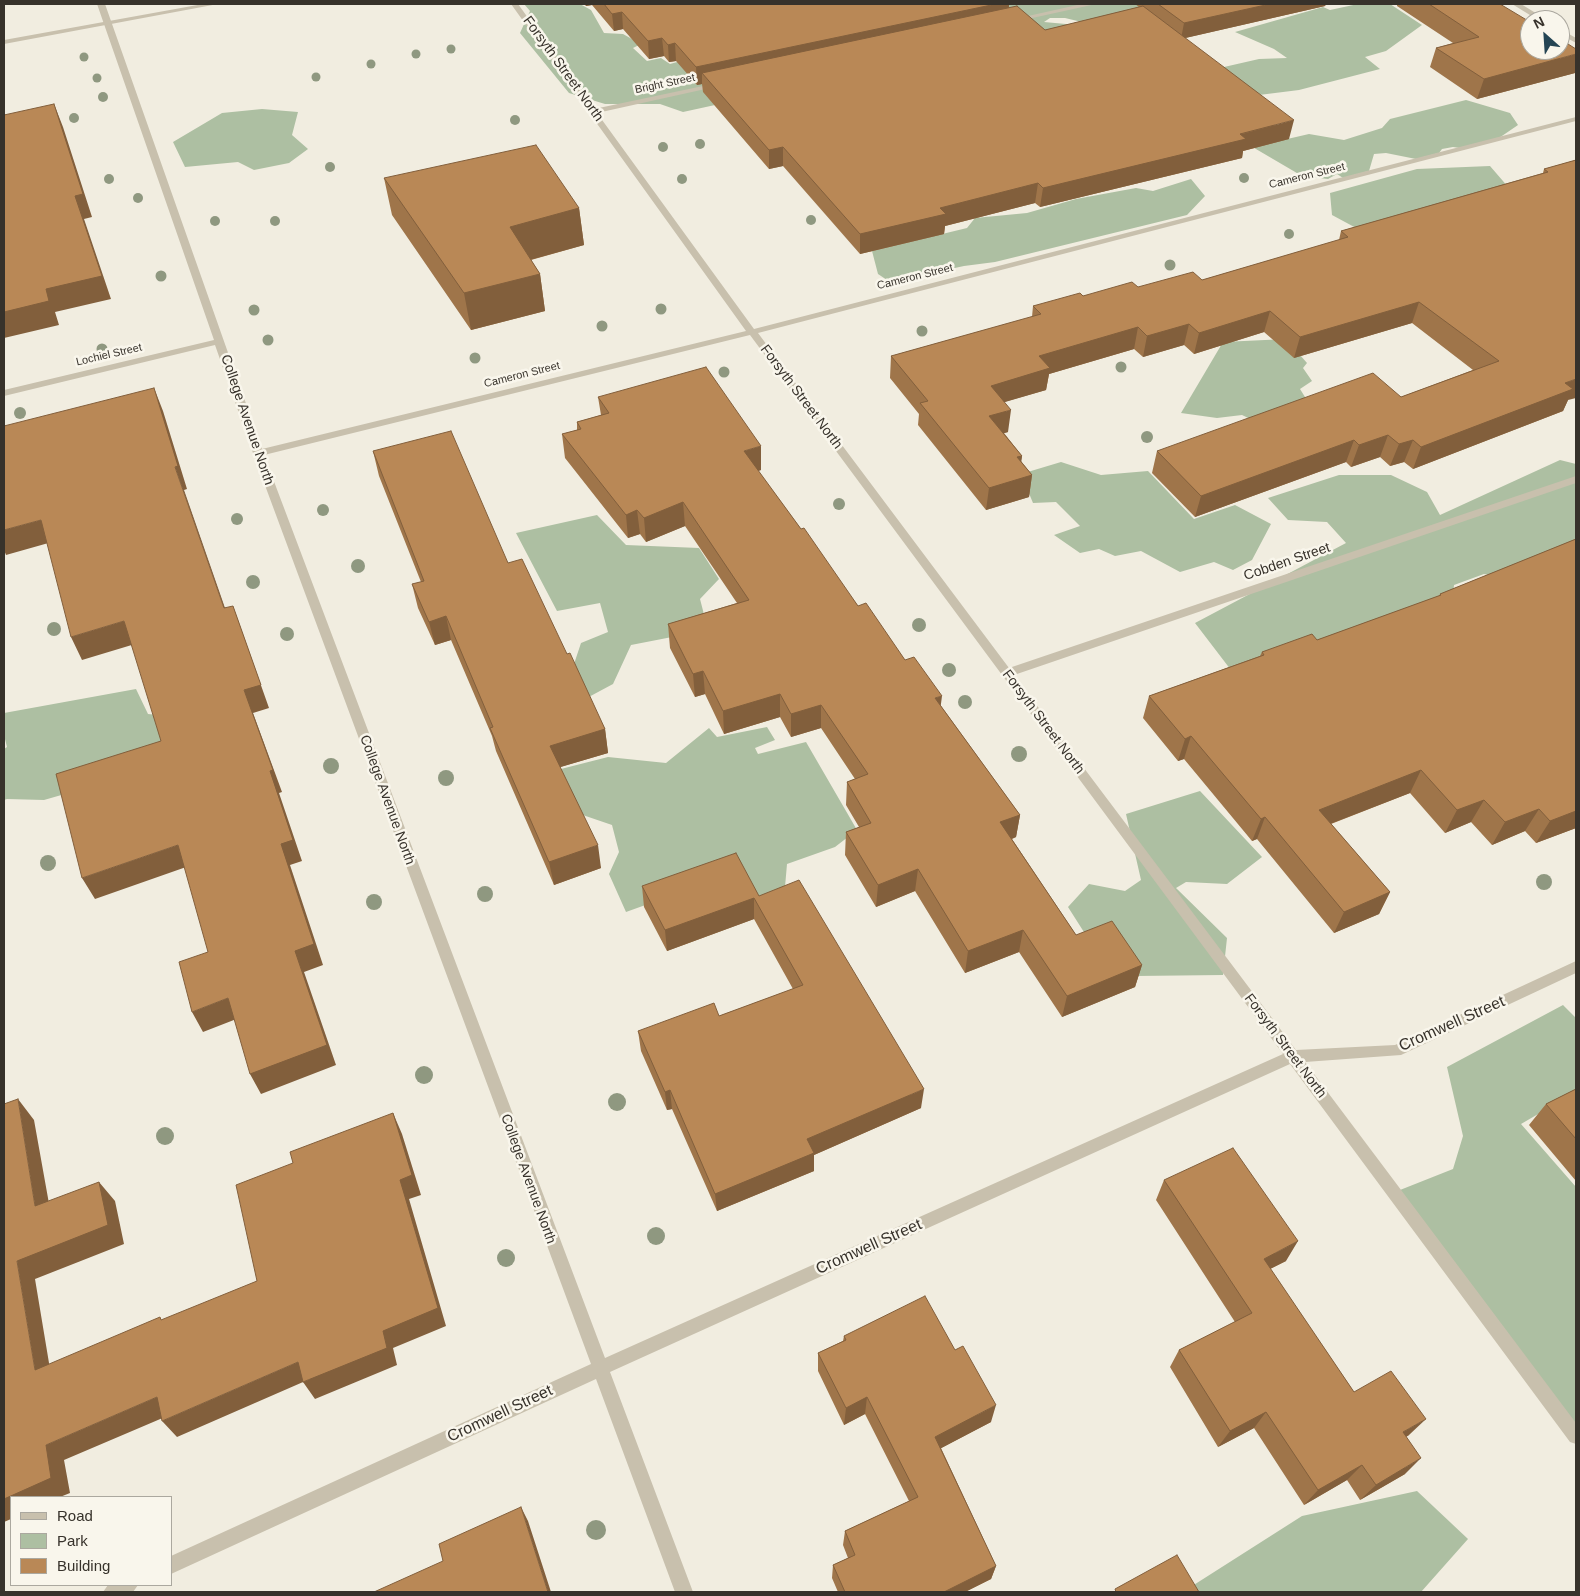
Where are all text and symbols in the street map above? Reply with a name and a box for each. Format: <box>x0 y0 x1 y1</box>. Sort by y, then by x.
north arrow <box>1520 10 1570 60</box>
street label: Forsyth Street North <box>519 13 607 125</box>
text: N <box>1531 13 1547 32</box>
street label: Bright Street <box>634 71 696 97</box>
street label: Cameron Street <box>1268 160 1346 192</box>
street label: Cameron Street <box>876 261 954 293</box>
street label: Lochiel Street <box>75 341 143 369</box>
street label: Forsyth Street North <box>756 342 846 452</box>
street label: College Avenue North <box>217 353 277 487</box>
street label: Cameron Street <box>483 359 561 391</box>
street label: Cobden Street <box>1242 539 1332 585</box>
street label: Forsyth Street North <box>998 667 1088 777</box>
street label: College Avenue North <box>356 733 418 867</box>
street label: Forsyth Street North <box>1240 991 1330 1101</box>
street label: Cromwell Street <box>1396 992 1508 1056</box>
street label: College Avenue North <box>497 1112 559 1246</box>
street label: Cromwell Street <box>813 1215 925 1279</box>
street label: Cromwell Street <box>444 1381 556 1447</box>
legend <box>10 1496 172 1586</box>
text: Road <box>57 1507 93 1524</box>
text: Park <box>57 1532 88 1549</box>
text: Building <box>57 1557 110 1574</box>

